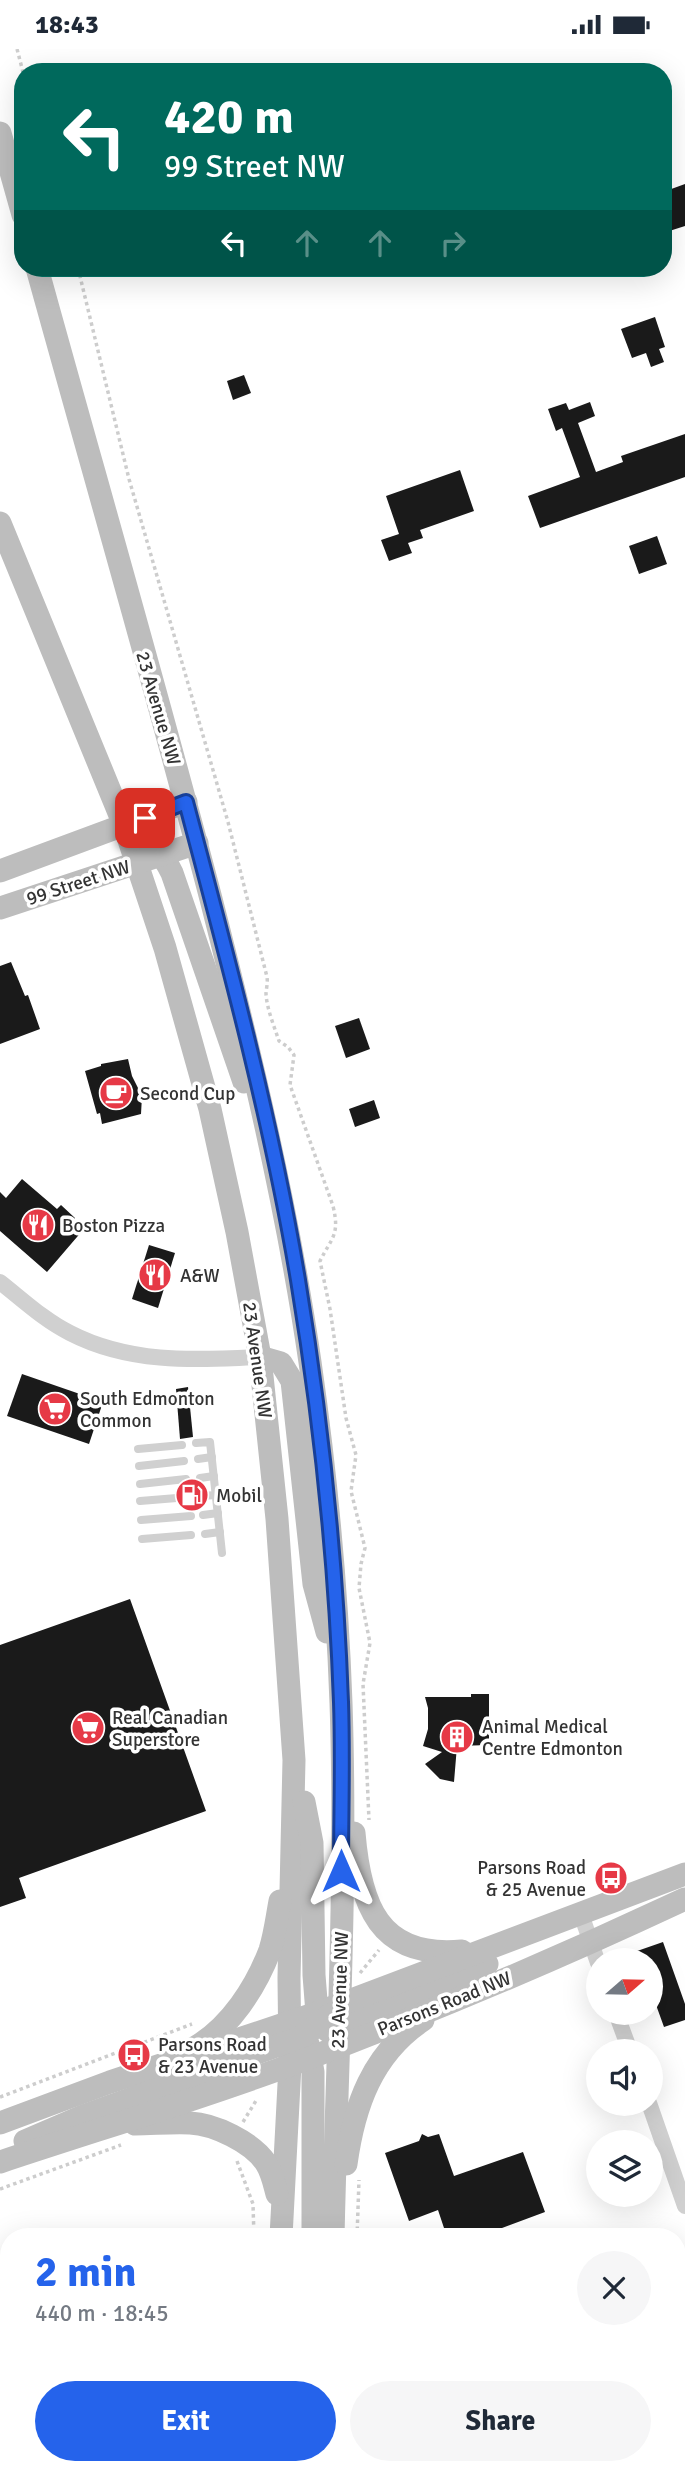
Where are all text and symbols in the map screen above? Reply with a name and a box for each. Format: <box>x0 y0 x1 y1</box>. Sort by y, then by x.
text: 18:43 <box>35 9 99 41</box>
text: 420 m <box>164 87 294 147</box>
icon: left <box>49 91 140 182</box>
text: 99 Street NW <box>164 147 345 186</box>
icon: left <box>215 224 253 262</box>
icon: ahead <box>288 224 326 262</box>
icon: ahead <box>361 224 399 262</box>
icon: right <box>434 224 472 262</box>
street label: 23 Avenue NW <box>130 649 186 768</box>
pin <box>115 788 175 848</box>
icon: arrive <box>126 799 164 837</box>
street label: 99 Street NW <box>24 855 133 911</box>
cafe icon: Second Cup <box>97 1074 135 1112</box>
place label: Second Cup <box>140 1082 235 1106</box>
restaurant icon: Boston Pizza <box>19 1206 57 1244</box>
place label: Boston Pizza <box>62 1214 165 1238</box>
restaurant icon: A&W <box>136 1256 174 1294</box>
place label: A&W <box>180 1264 220 1288</box>
street label: 23 Avenue NW <box>237 1300 277 1420</box>
place label: South Edmonton Common <box>80 1387 215 1433</box>
supermarket icon: South Edmonton Common <box>36 1390 74 1428</box>
fuel station icon: Mobil <box>173 1476 211 1514</box>
place label: Mobil <box>216 1484 262 1508</box>
place label: Real Canadian Superstore <box>112 1706 228 1752</box>
supermarket icon: Real Canadian Superstore <box>69 1709 107 1747</box>
place label: Animal Medical Centre Edmonton <box>482 1715 623 1761</box>
building icon: Animal Medical Centre Edmonton <box>438 1718 476 1756</box>
position arrow <box>304 1834 378 1908</box>
place label: Parsons Road & 25 Avenue <box>477 1856 586 1902</box>
bus stop icon: Parsons Road & 25 Avenue <box>592 1859 630 1897</box>
street label: 23 Avenue NW <box>326 1931 354 2049</box>
north arrow <box>586 1948 663 2025</box>
map controls <box>586 1948 663 2207</box>
street label: Parsons Road NW <box>374 1966 515 2042</box>
place label: Parsons Road & 23 Avenue <box>158 2033 267 2079</box>
bus stop icon: Parsons Road & 23 Avenue <box>115 2036 153 2074</box>
button: sound <box>586 2039 663 2116</box>
button: layers <box>586 2130 663 2207</box>
text: 2 min <box>35 2247 136 2298</box>
button: close <box>577 2251 651 2325</box>
text: 440 m · 18:45 <box>35 2299 169 2328</box>
button: Exit <box>35 2381 336 2461</box>
button: Share <box>350 2381 651 2461</box>

